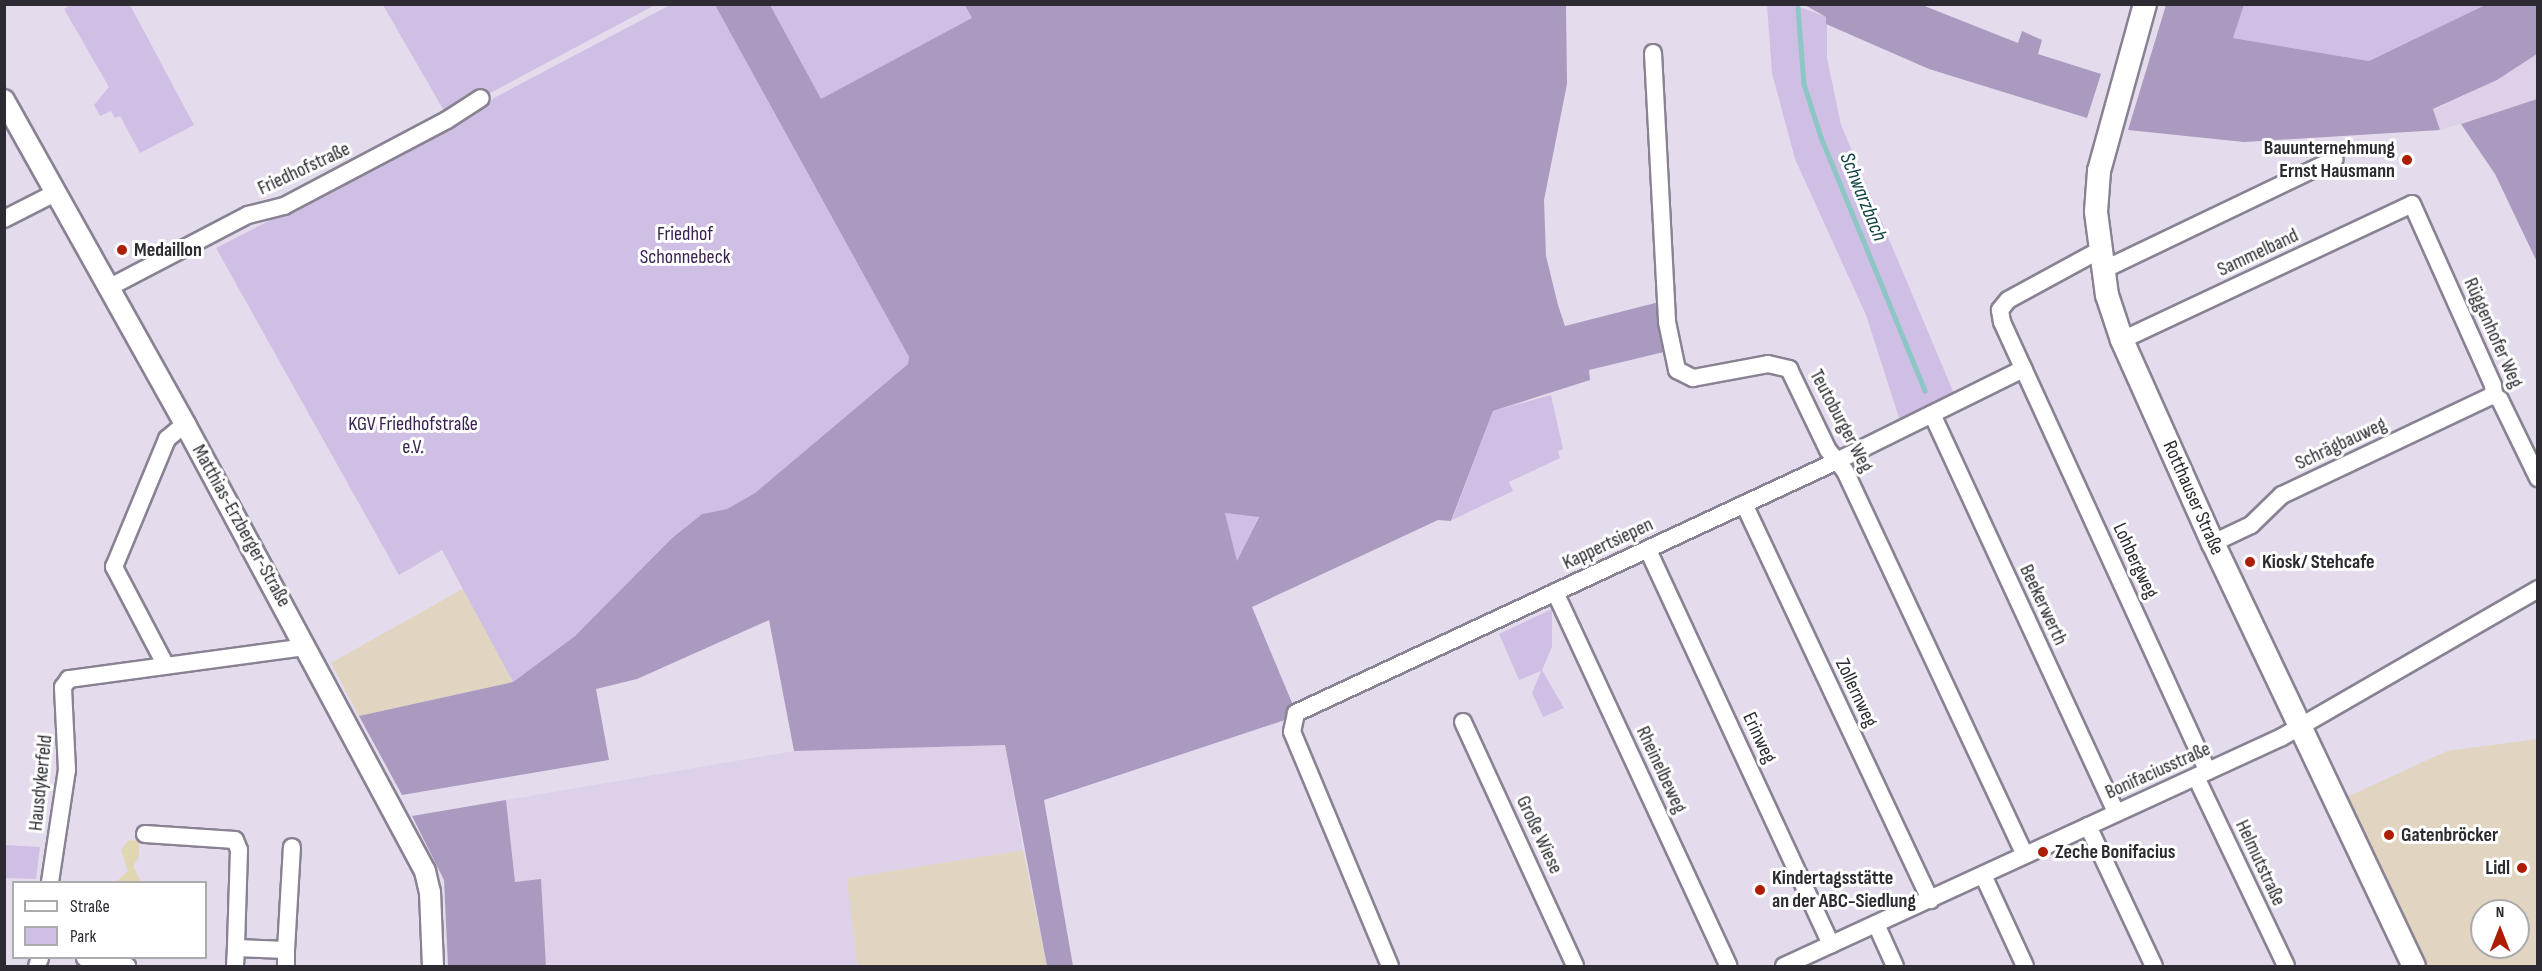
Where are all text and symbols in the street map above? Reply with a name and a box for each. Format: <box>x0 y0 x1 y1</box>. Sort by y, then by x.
place label: Bauunternehmung Ernst Hausmann <box>2264 136 2395 183</box>
street label: Friedhofstraße <box>254 137 354 201</box>
water label: Schwarzbach <box>1834 149 1892 245</box>
marker: Bauunternehmung Ernst Hausmann <box>2400 153 2414 167</box>
park label: Friedhof Schonnebeck <box>640 222 730 269</box>
street label: Sammelband <box>2214 224 2302 282</box>
place label: Medaillon <box>134 238 202 262</box>
marker: Medaillon <box>115 243 129 257</box>
street label: Rüggenhofer Weg <box>2458 274 2528 392</box>
street label: Teutoburger Weg <box>1804 366 1878 476</box>
street label: Schrägbauweg <box>2292 412 2390 476</box>
park label: KGV Friedhofstraße e.V. <box>348 413 478 460</box>
street label: Rotthauser Straße <box>2157 437 2229 559</box>
street label: Matthias-Erzberger-Straße <box>186 441 296 611</box>
street label: Kappertsiepen <box>1559 513 1657 575</box>
street label: Lohbergweg <box>2107 519 2163 603</box>
place label: Kiosk/ Stehcafe <box>2262 550 2375 574</box>
marker: Kiosk/ Stehcafe <box>2243 555 2257 569</box>
street label: Beekerwerth <box>2014 561 2072 649</box>
street label: Zollernweg <box>1830 655 1882 731</box>
street label: Erinweg <box>1737 709 1781 767</box>
street label: Rheinelbeweg <box>1630 723 1692 817</box>
street label: Hausdykerfeld <box>24 734 58 832</box>
street label: Bonifaciusstraße <box>2102 737 2214 805</box>
street label: Große Wiese <box>1511 792 1567 878</box>
street label: Helmutstraße <box>2230 816 2290 910</box>
place label: Gatenbröcker <box>2401 823 2498 847</box>
marker: Gatenbröcker <box>2382 828 2396 842</box>
place label: Zeche Bonifacius <box>2055 840 2175 864</box>
marker: Zeche Bonifacius <box>2036 845 2050 859</box>
place label: Lidl <box>2485 856 2510 880</box>
marker: Lidl <box>2515 861 2529 875</box>
place label: Kindertagsstätte an der ABC-Siedlung <box>1772 867 1916 914</box>
legend <box>12 881 207 959</box>
marker: Kindertagsstätte an der ABC-Siedlung <box>1753 883 1767 897</box>
text: Straße <box>70 896 110 917</box>
north arrow <box>2470 899 2530 959</box>
text: N <box>2496 903 2504 922</box>
text: Park <box>70 926 96 947</box>

